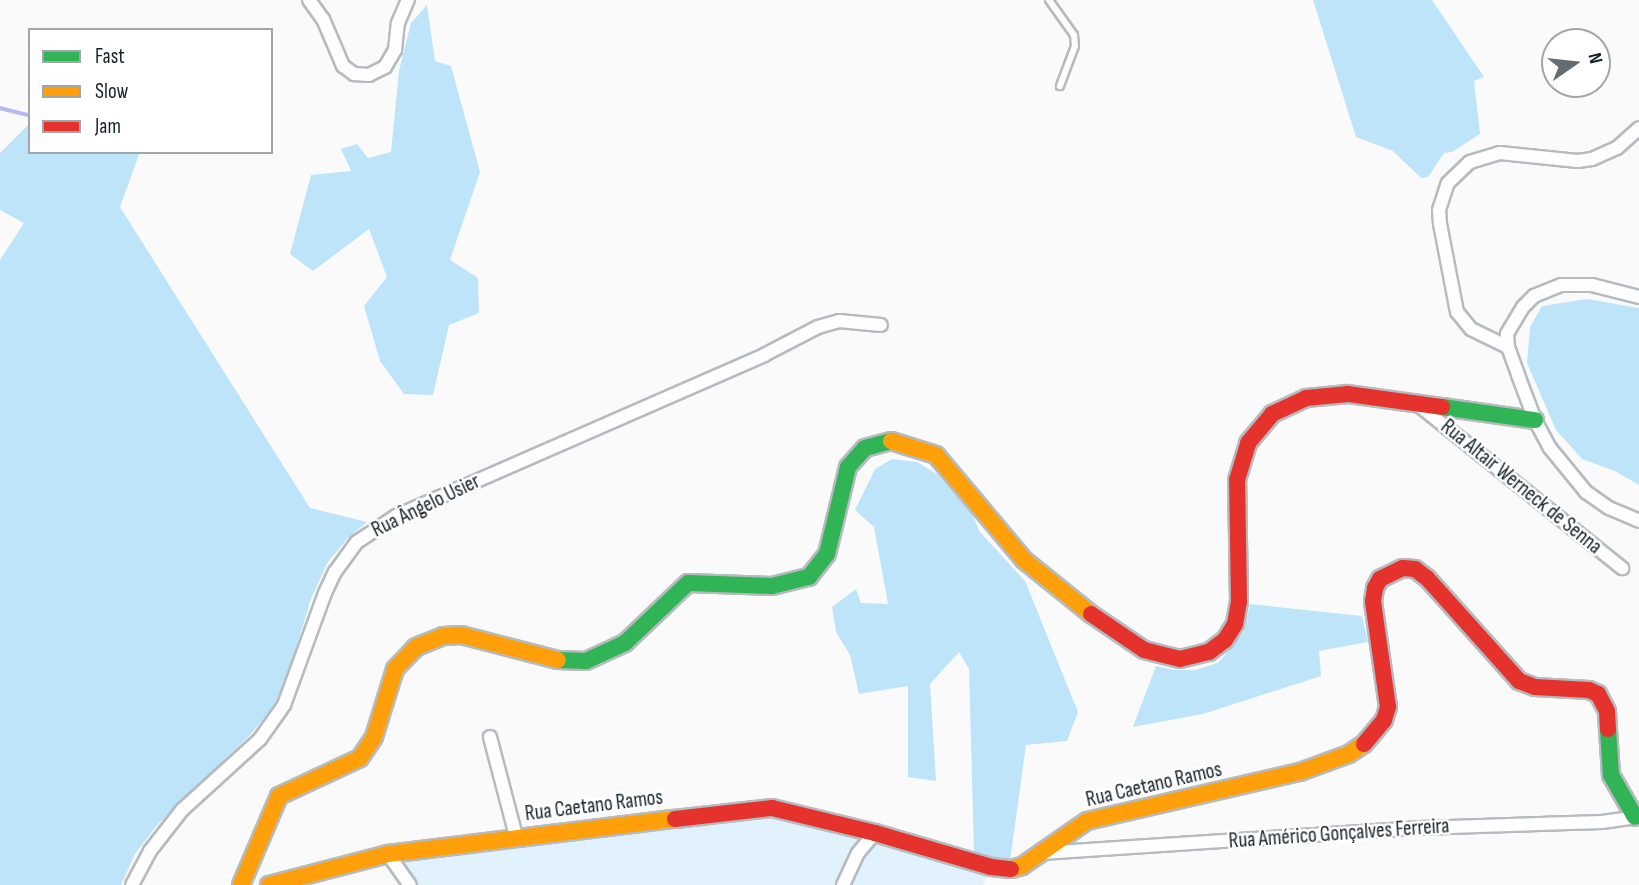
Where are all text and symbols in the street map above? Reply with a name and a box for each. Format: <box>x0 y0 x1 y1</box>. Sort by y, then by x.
legend <box>28 28 273 154</box>
north arrow <box>1541 28 1611 98</box>
text: Fast <box>95 44 125 69</box>
text: N <box>1583 51 1607 66</box>
text: Slow <box>95 79 128 104</box>
text: Jam <box>95 114 121 139</box>
street label: Rua Altair Werneck de Senna <box>1435 414 1607 560</box>
street label: Rua Ângelo Usier <box>368 469 484 543</box>
street label: Rua Caetano Ramos <box>1084 757 1224 813</box>
street label: Rua Caetano Ramos <box>524 785 664 827</box>
street label: Rua Américo Gonçalves Ferreira <box>1228 814 1450 854</box>

